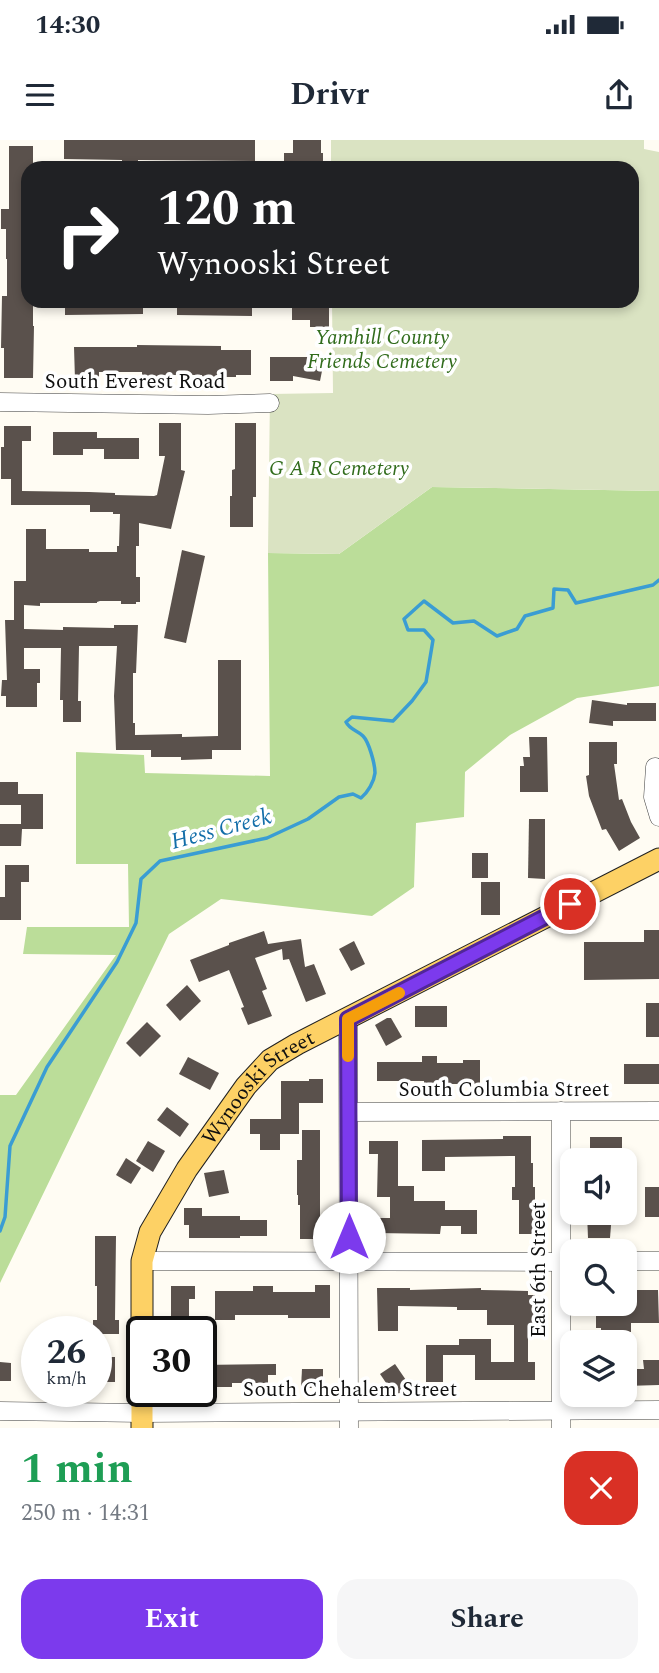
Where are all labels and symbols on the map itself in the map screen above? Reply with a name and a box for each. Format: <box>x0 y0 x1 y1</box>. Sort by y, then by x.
park label: Yamhill County Friends Cemetery <box>307 322 458 378</box>
street label: South Everest Road <box>45 366 225 398</box>
park label: G A R Cemetery <box>269 453 410 485</box>
water label: Hess Creek <box>167 799 276 860</box>
pin <box>540 874 600 934</box>
street label: Wynooski Street <box>194 1023 321 1152</box>
street label: South Columbia Street <box>399 1074 609 1106</box>
position arrow <box>312 1200 386 1274</box>
street label: East 6th Street <box>523 1202 555 1338</box>
speed limit sign: 30 <box>126 1316 217 1407</box>
street label: South Chehalem Street <box>243 1374 457 1406</box>

